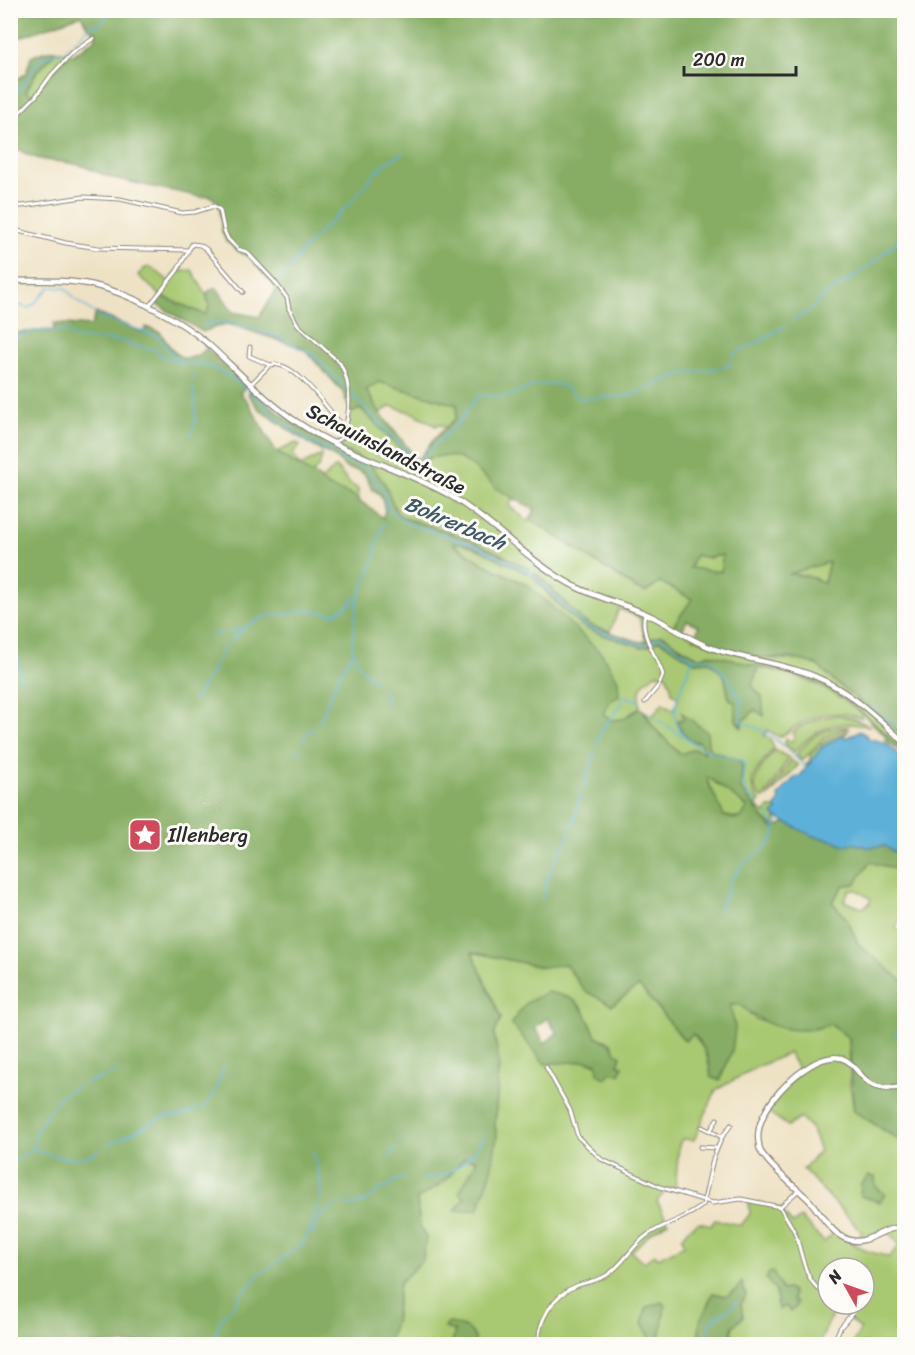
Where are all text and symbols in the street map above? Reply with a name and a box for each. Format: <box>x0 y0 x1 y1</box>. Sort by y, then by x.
scale bar <box>684 39 796 77</box>
text: 200 m <box>693 44 745 76</box>
street label: Schauinslandstraße <box>300 394 472 505</box>
water label: Bohrerbach <box>399 485 513 562</box>
place icon: Illenberg <box>127 817 163 853</box>
place label: Illenberg <box>167 818 248 853</box>
north arrow <box>816 1256 876 1316</box>
text: N <box>820 1262 850 1291</box>

